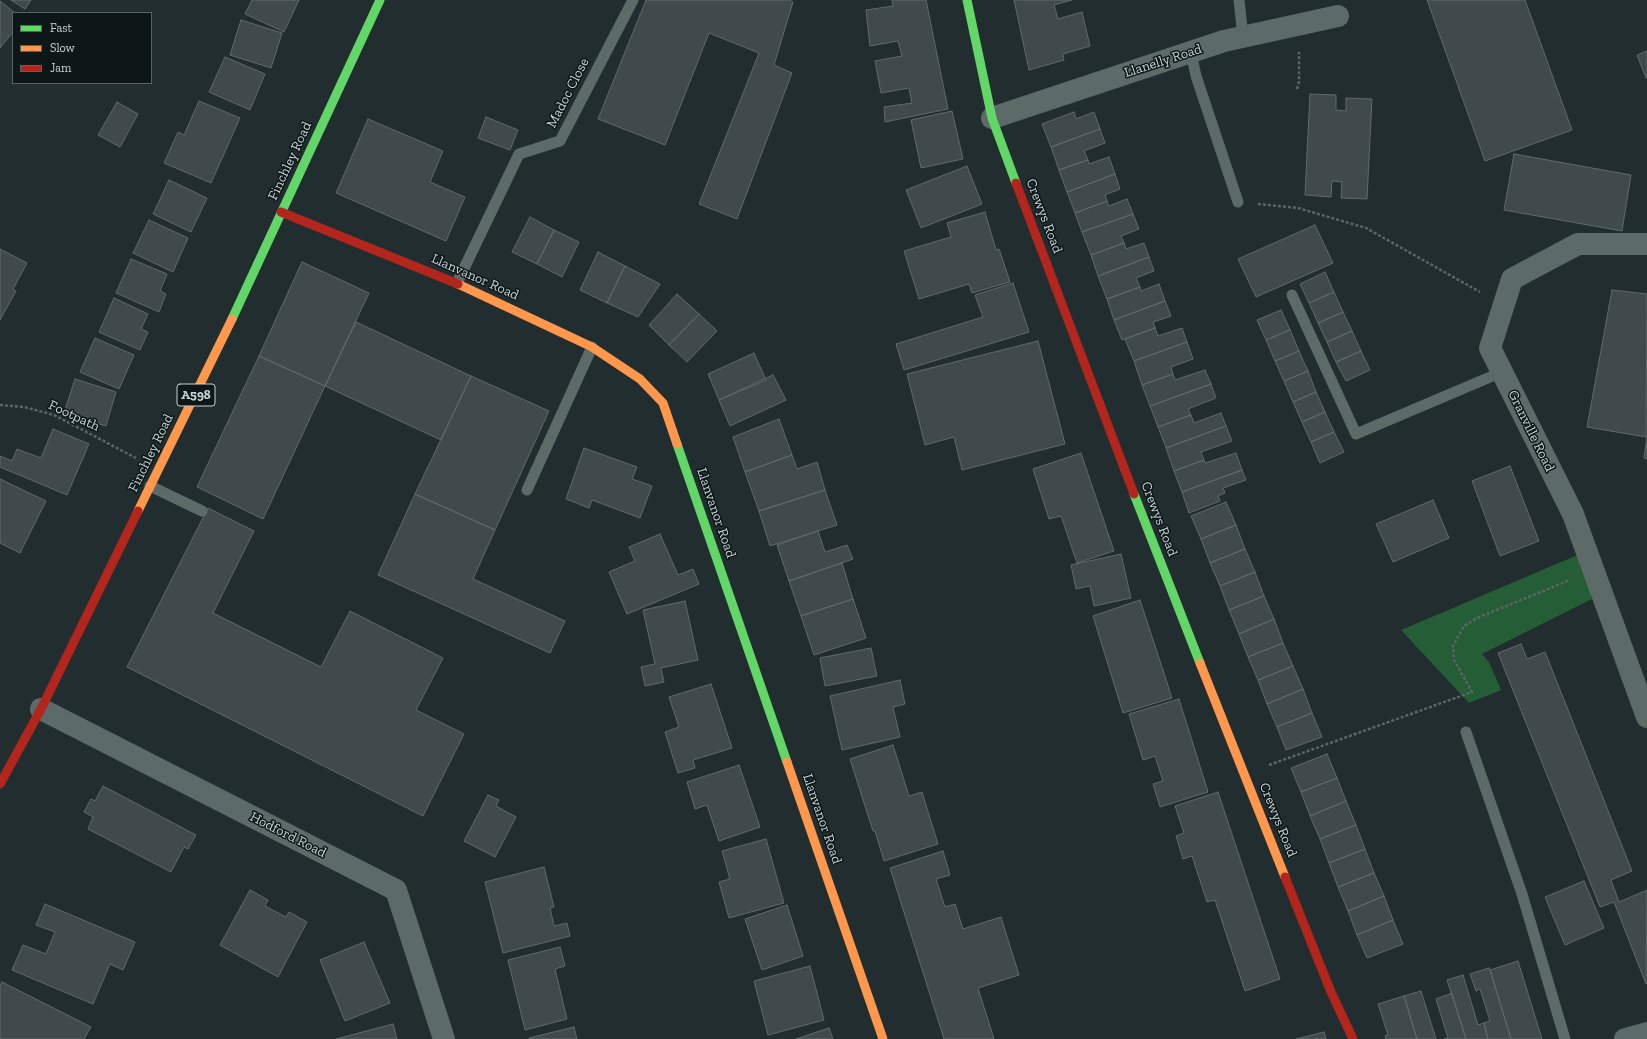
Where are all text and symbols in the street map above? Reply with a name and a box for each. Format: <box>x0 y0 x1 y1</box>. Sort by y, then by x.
legend <box>12 12 152 84</box>
text: Fast <box>50 21 72 35</box>
text: Slow <box>50 41 75 55</box>
street label: Llanelly Road <box>1122 41 1204 81</box>
street label: Madoc Close <box>543 55 593 131</box>
text: Jam <box>50 61 71 75</box>
street label: Finchley Road <box>265 119 315 203</box>
street label: Crewys Road <box>1022 176 1066 256</box>
street label: Llanvanor Road <box>429 250 521 304</box>
road number: A598 <box>177 384 215 406</box>
street label: Granville Road <box>1504 388 1558 474</box>
street label: Footpath <box>46 397 102 435</box>
street label: Finchley Road <box>125 411 177 495</box>
street label: Llanvanor Road <box>693 466 739 560</box>
street label: Crewys Road <box>1137 479 1181 559</box>
street label: Llanvanor Road <box>799 772 845 866</box>
street label: Crewys Road <box>1256 780 1300 860</box>
street label: Hodford Road <box>247 809 329 861</box>

